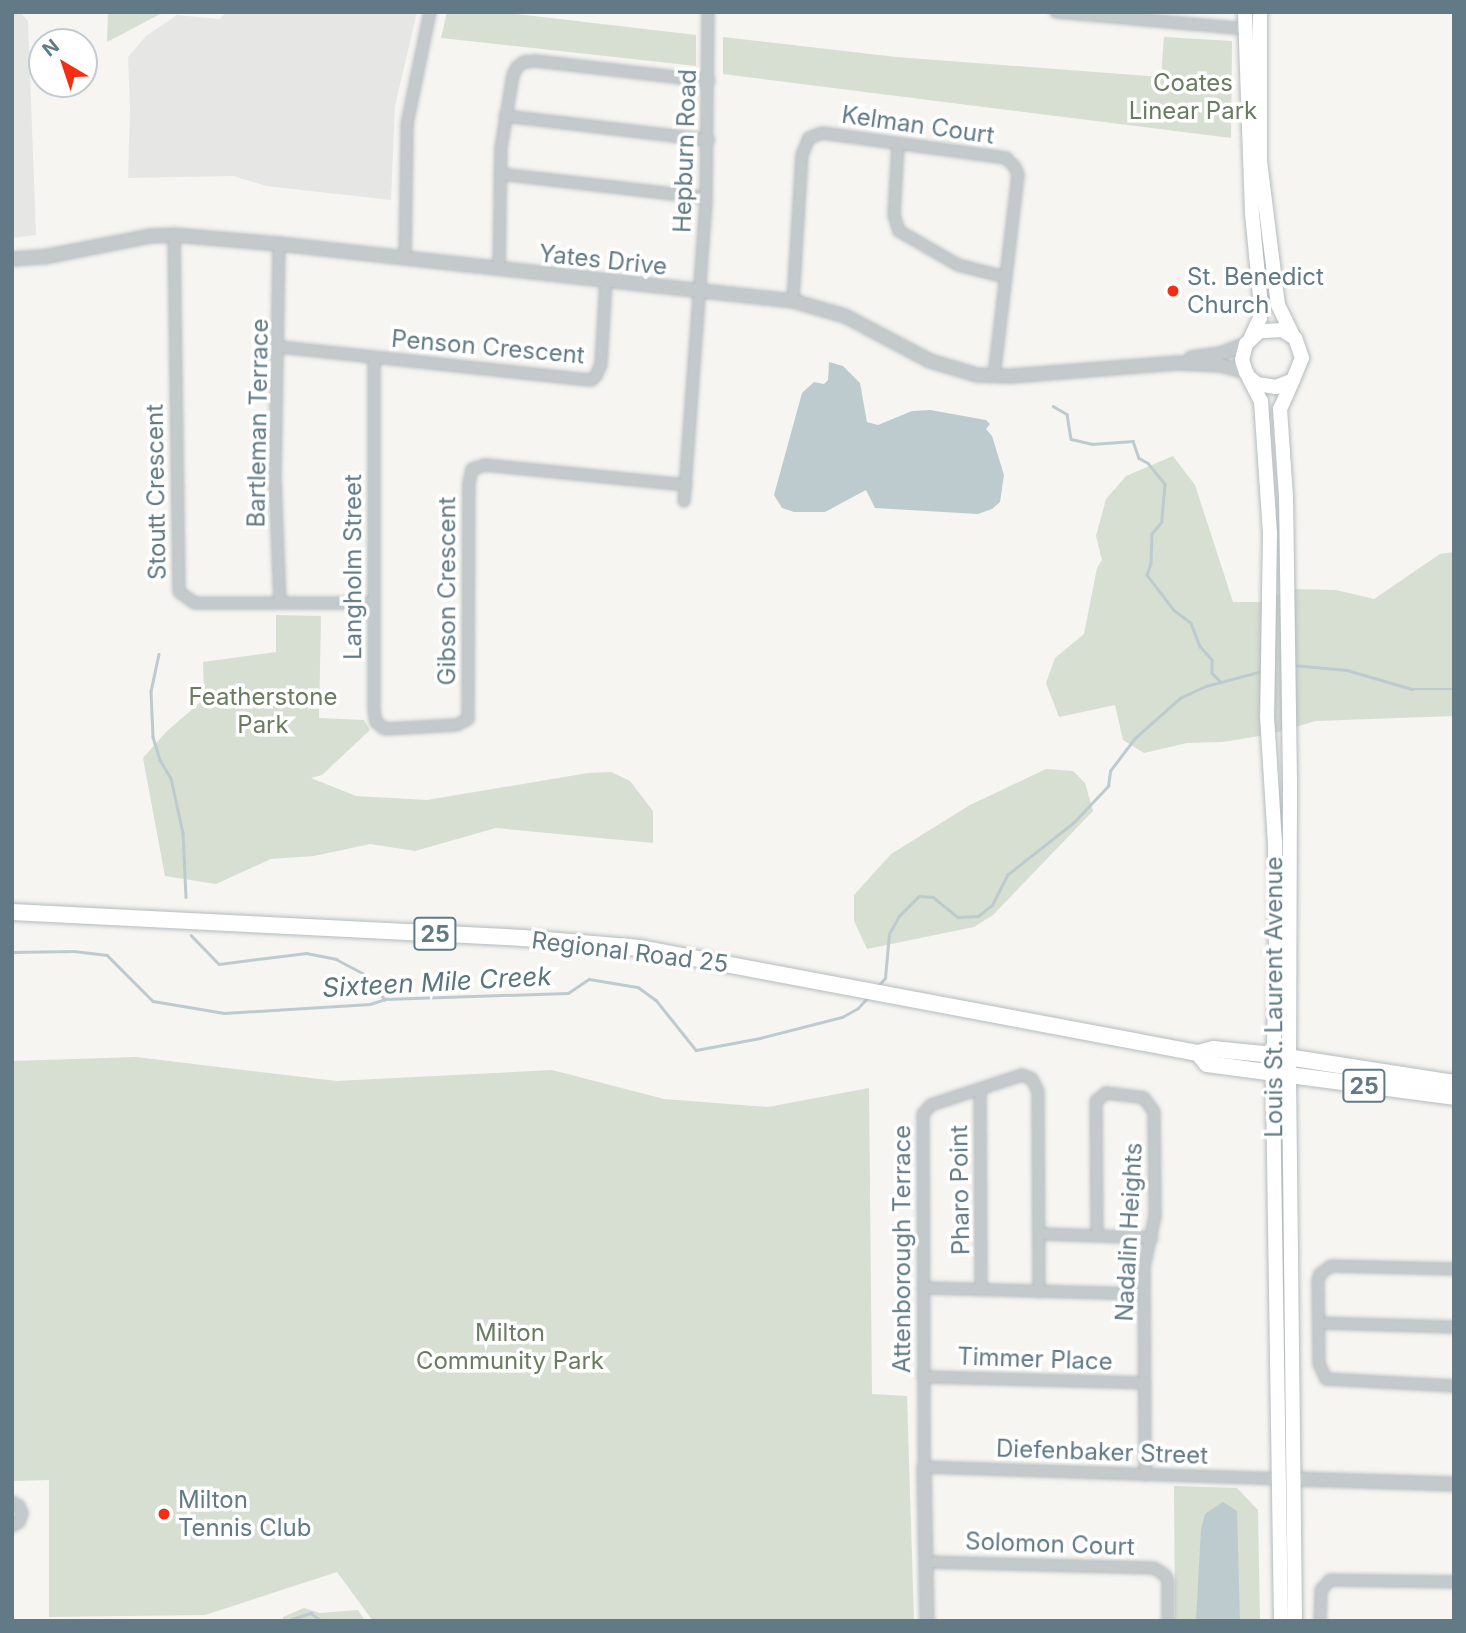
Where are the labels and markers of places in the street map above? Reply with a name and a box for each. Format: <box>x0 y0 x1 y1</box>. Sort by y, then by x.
place label: St. Benedict Church <box>1187 263 1324 319</box>
marker: St. Benedict Church <box>1165 283 1181 299</box>
place label: Milton Tennis Club <box>178 1486 311 1542</box>
marker: Milton Tennis Club <box>156 1506 172 1522</box>

